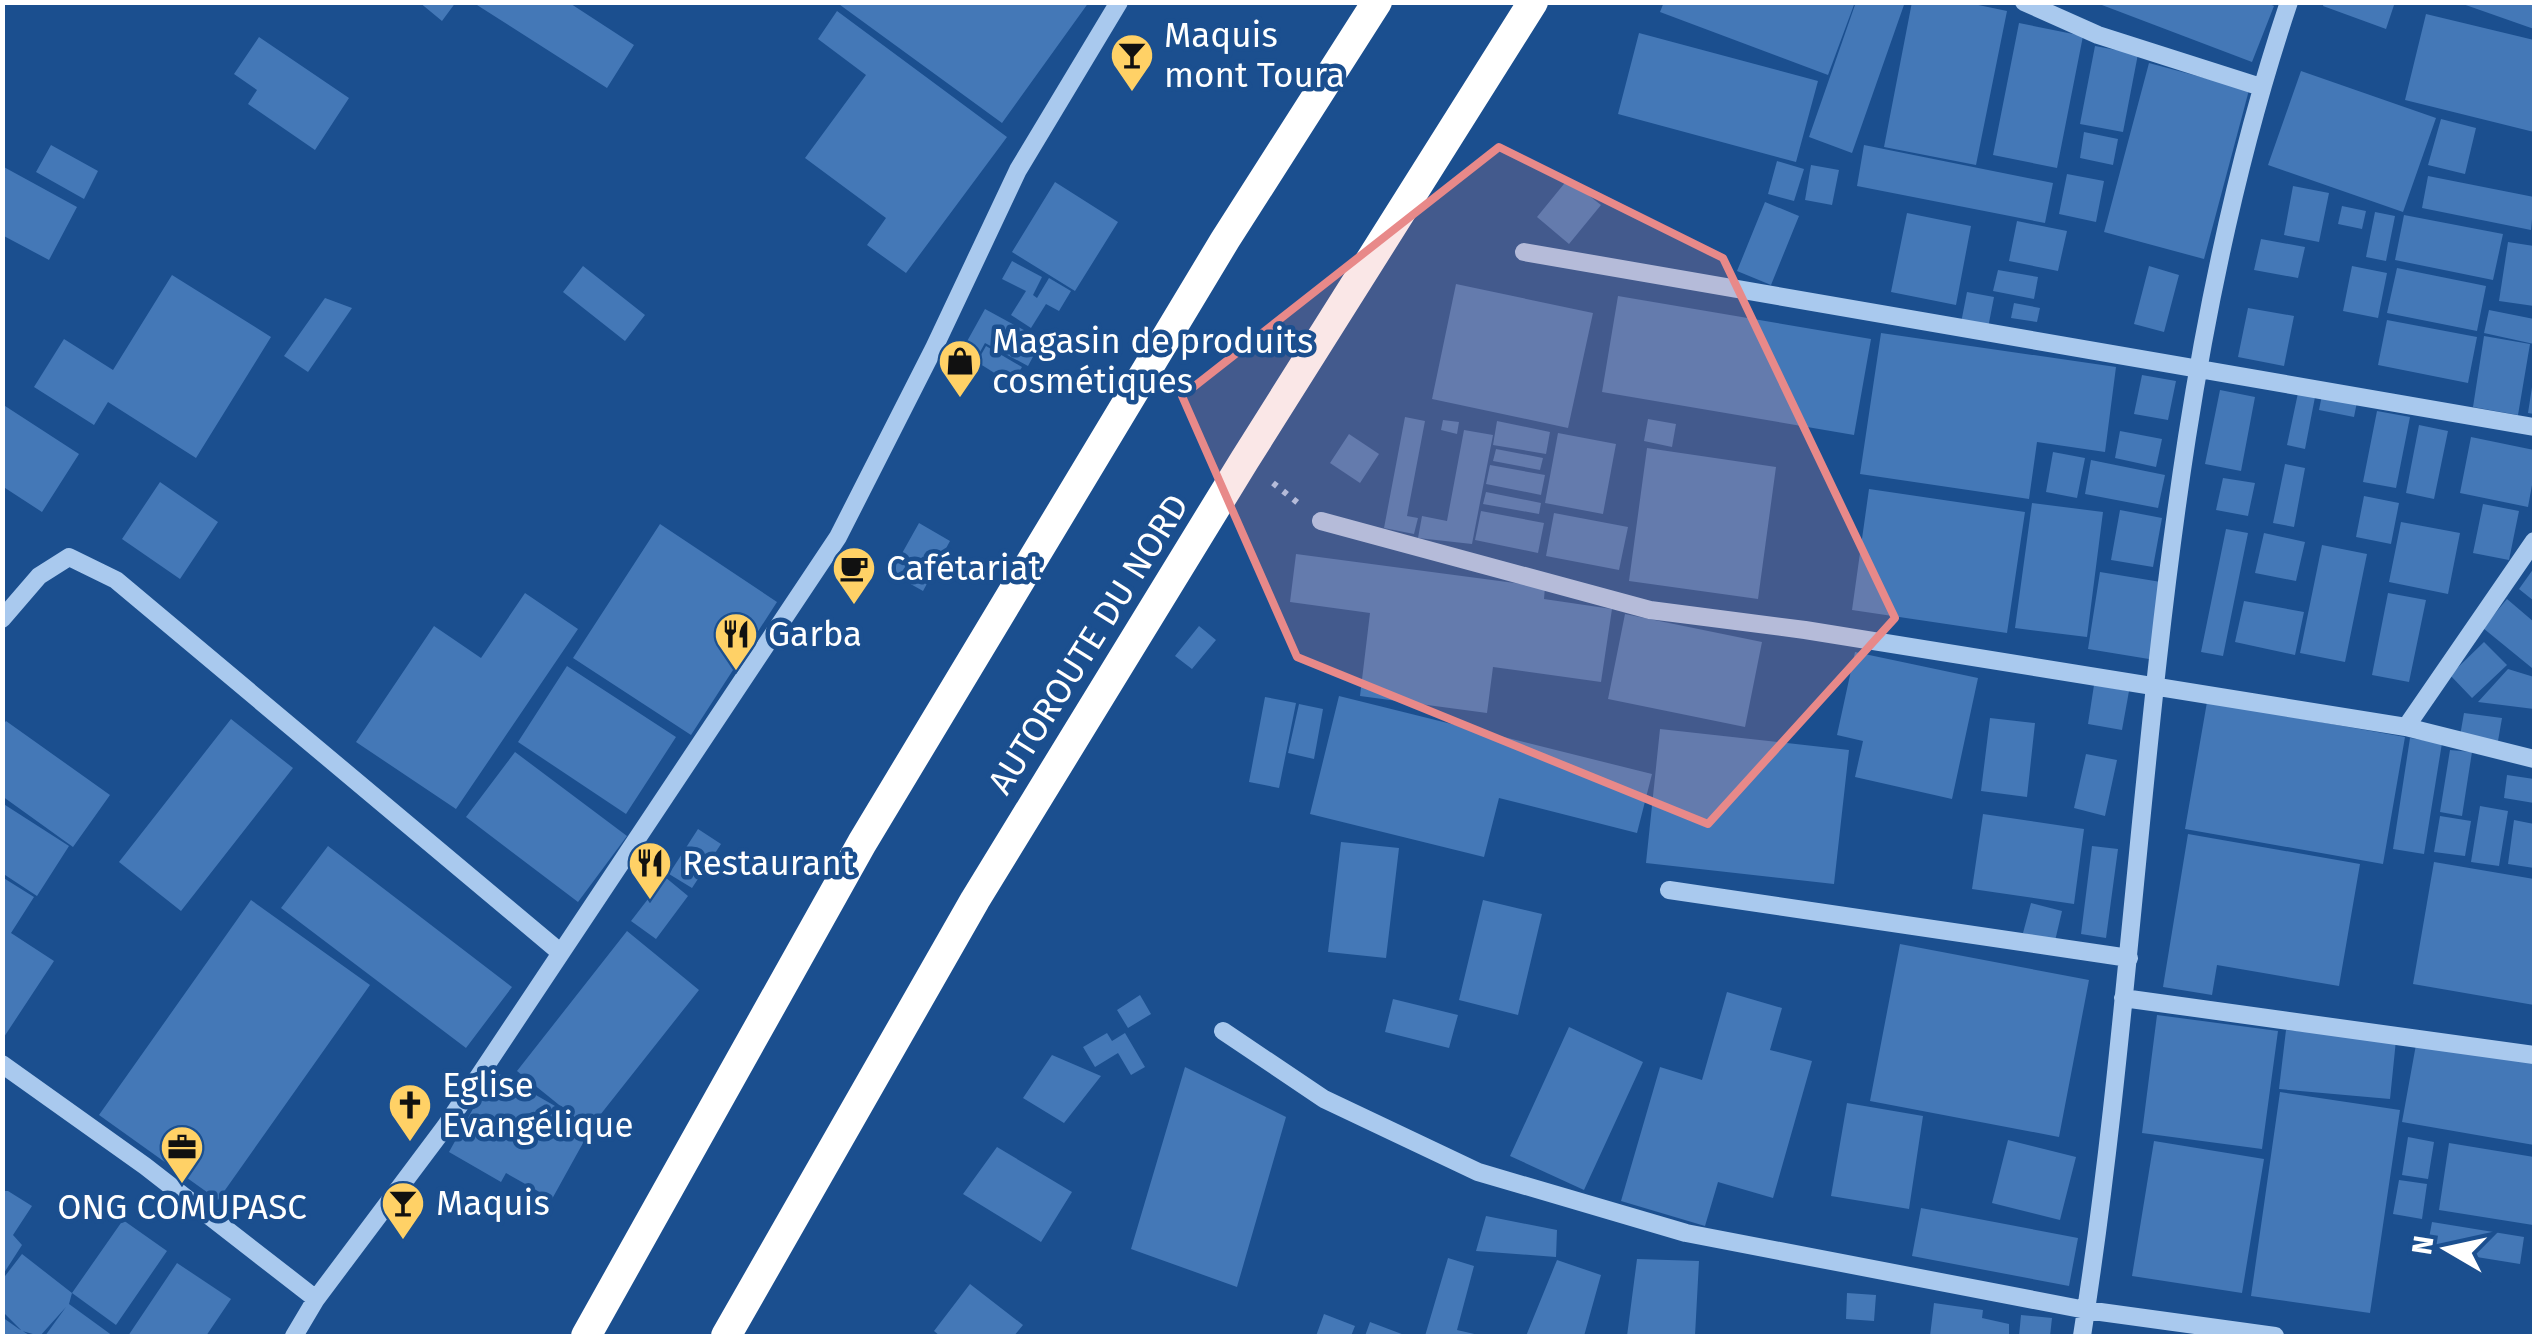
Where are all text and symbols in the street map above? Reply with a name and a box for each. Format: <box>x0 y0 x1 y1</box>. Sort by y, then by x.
place label: Maquis mont Toura <box>1164 14 1345 96</box>
bar icon: Maquis mont Toura <box>1109 32 1155 93</box>
place label: Magasin de produits cosmétiques <box>992 320 1313 402</box>
shop icon: Magasin de produits cosmétiques <box>937 338 983 399</box>
street label: AUTOROUTE DU NORD <box>979 487 1197 801</box>
cafe icon: Cafétariat <box>831 545 877 606</box>
place label: Cafétariat <box>886 547 1042 589</box>
restaurant icon: Garba <box>713 611 759 672</box>
place label: Garba <box>768 613 862 655</box>
restaurant icon: Restaurant <box>627 840 673 901</box>
place label: Restaurant <box>682 842 855 884</box>
place label: Eglise Evangélique <box>442 1064 633 1146</box>
church icon: Eglise Evangélique <box>387 1082 433 1143</box>
office icon: ONG COMUPASC <box>159 1124 205 1185</box>
bar icon: Maquis <box>380 1180 426 1241</box>
place label: Maquis <box>436 1182 550 1224</box>
place label: ONG COMUPASC <box>57 1186 307 1228</box>
north arrow <box>2397 1199 2497 1299</box>
text: N <box>2405 1233 2441 1257</box>

